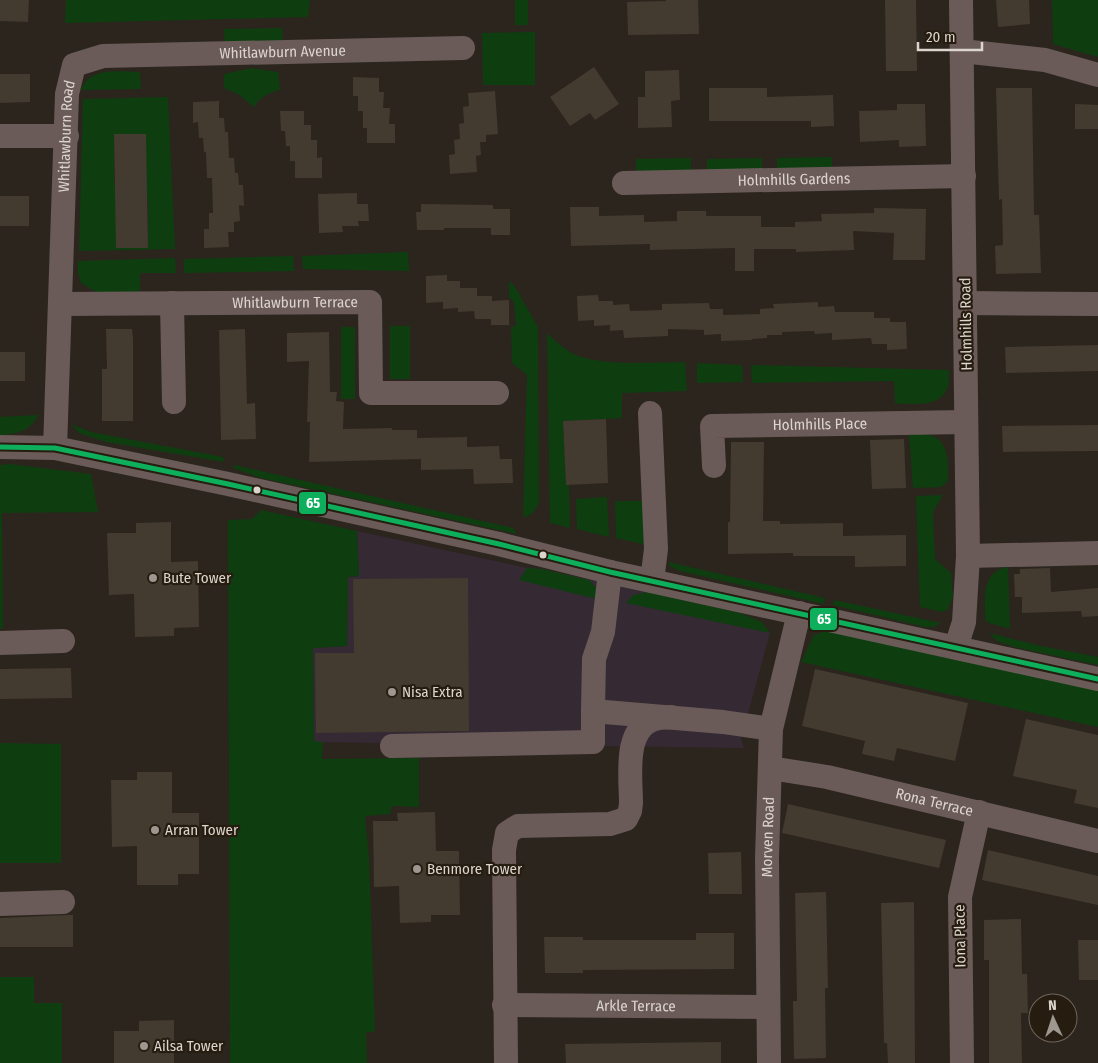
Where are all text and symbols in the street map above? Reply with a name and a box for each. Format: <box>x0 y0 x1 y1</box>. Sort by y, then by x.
scale bar <box>918 20 982 52</box>
text: 20 m <box>926 28 956 46</box>
street label: Whitlawburn Avenue <box>219 42 346 62</box>
street label: Whitlawburn Road <box>55 78 79 193</box>
street label: Holmhills Gardens <box>737 169 850 190</box>
street label: Holmhills Road <box>956 277 976 371</box>
street label: Whitlawburn Terrace <box>232 293 358 312</box>
street label: Holmhills Place <box>773 415 867 434</box>
unlabelled marker <box>252 485 262 495</box>
line badge: 65 <box>298 491 327 515</box>
text: 65 <box>306 495 320 512</box>
unlabelled marker <box>538 550 548 560</box>
place label: Bute Tower <box>163 569 232 587</box>
marker: Bute Tower <box>147 572 159 584</box>
line badge: 65 <box>809 607 838 631</box>
text: 65 <box>817 611 831 628</box>
place label: Nisa Extra <box>402 683 463 701</box>
marker: Nisa Extra <box>386 686 398 698</box>
street label: Rona Terrace <box>894 784 975 820</box>
street label: Morven Road <box>758 797 778 877</box>
place label: Arran Tower <box>165 821 239 839</box>
marker: Arran Tower <box>149 824 161 836</box>
place label: Benmore Tower <box>427 860 523 878</box>
marker: Benmore Tower <box>411 863 423 875</box>
street label: Iona Place <box>950 904 970 968</box>
north arrow <box>1028 993 1078 1043</box>
street label: Arkle Terrace <box>596 997 676 1015</box>
text: N <box>1048 997 1057 1014</box>
place label: Ailsa Tower <box>154 1037 224 1055</box>
marker: Ailsa Tower <box>138 1040 150 1052</box>

